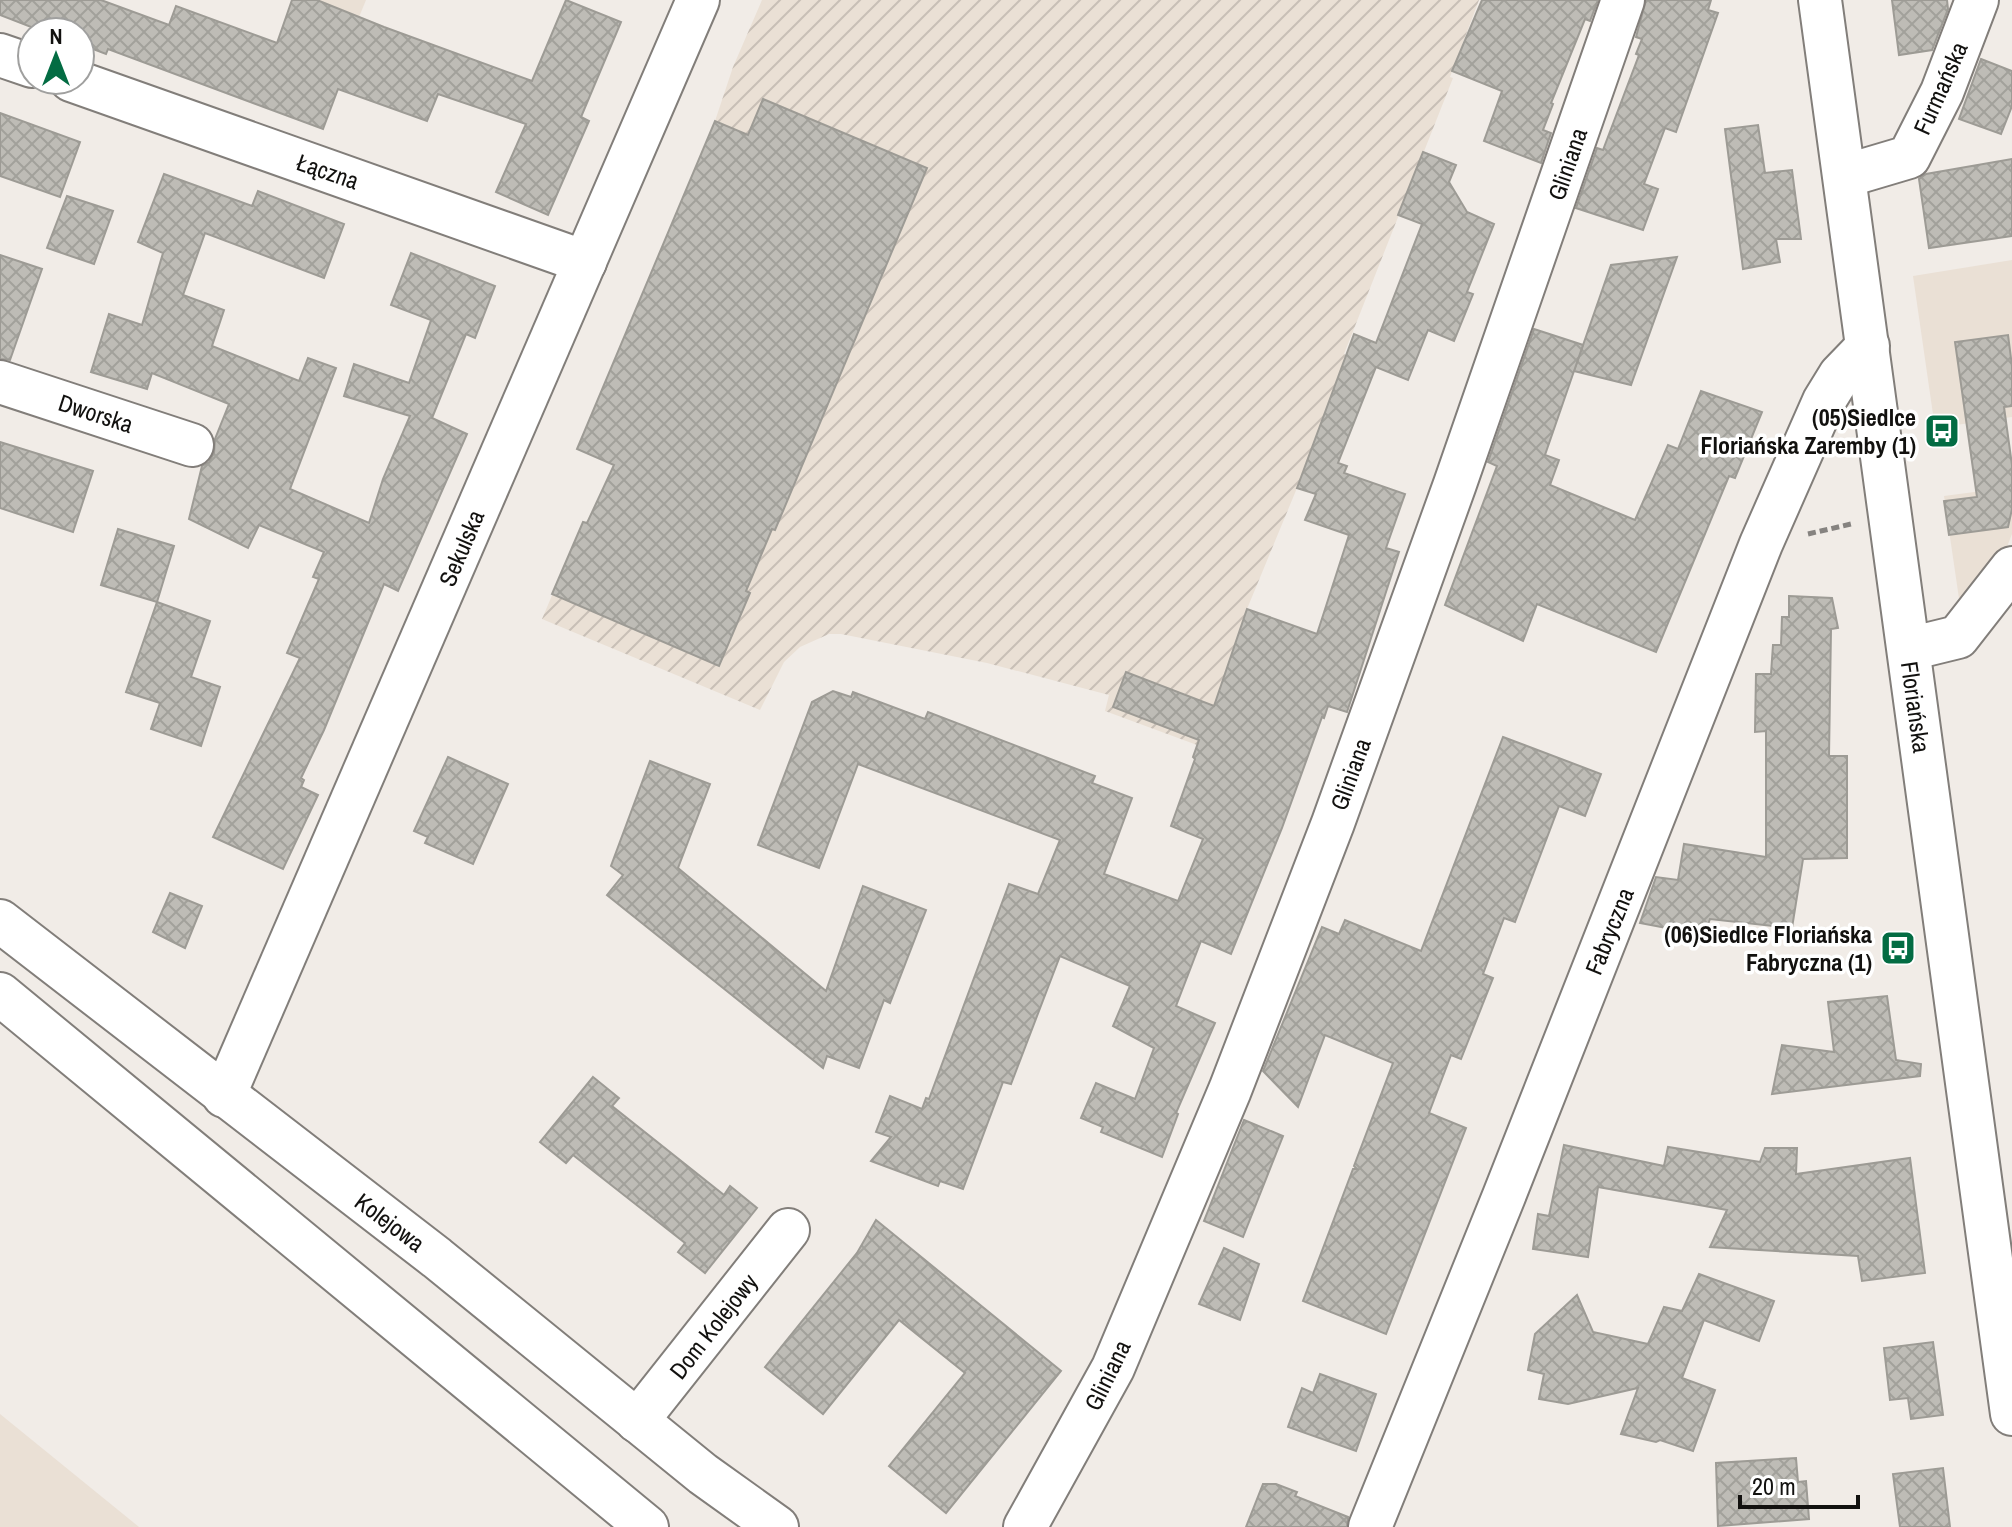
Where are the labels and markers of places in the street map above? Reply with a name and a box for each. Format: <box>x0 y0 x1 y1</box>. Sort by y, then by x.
place label: (05)Siedlce Floriańska Zaremby (1) <box>1701 401 1916 461</box>
bus stop icon: (05)Siedlce Floriańska Zaremby (1) <box>1923 412 1961 450</box>
place label: (06)Siedlce Floriańska Fabryczna (1) <box>1664 918 1872 978</box>
bus stop icon: (06)Siedlce Floriańska Fabryczna (1) <box>1879 929 1917 967</box>

